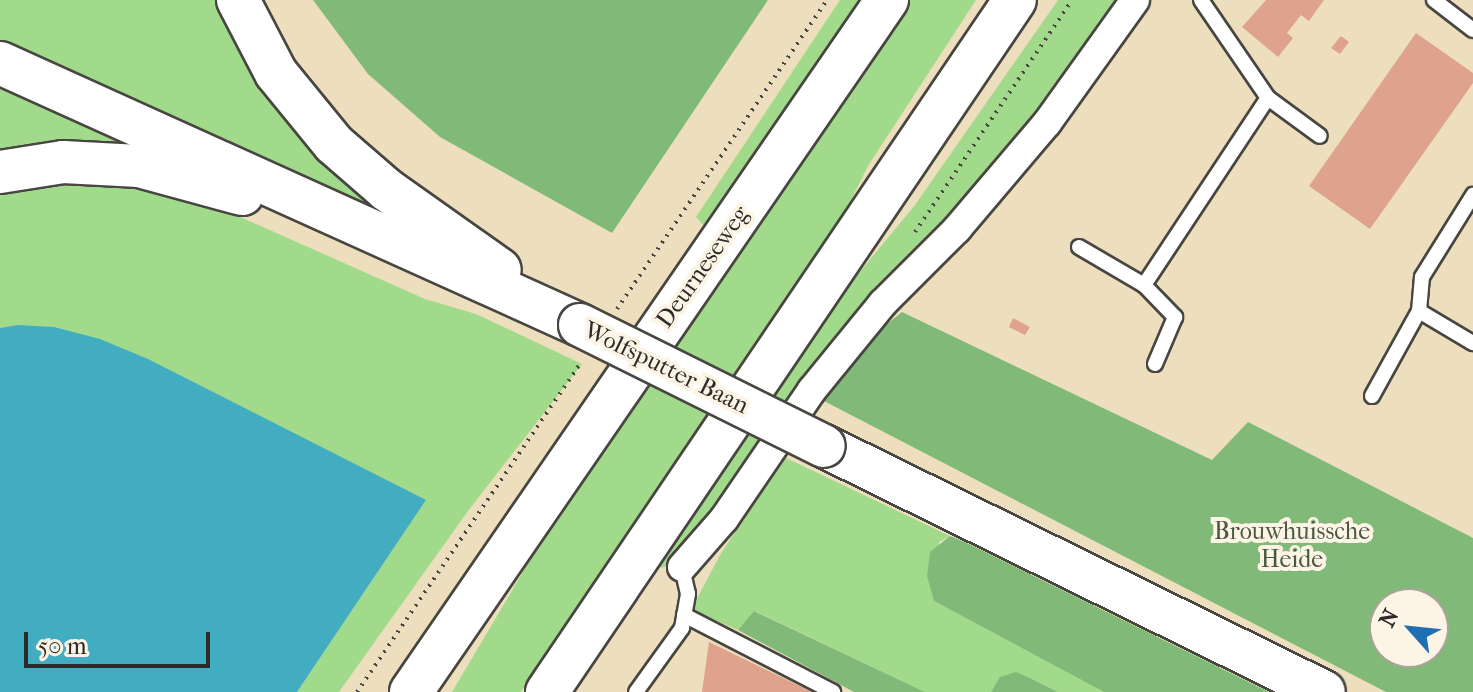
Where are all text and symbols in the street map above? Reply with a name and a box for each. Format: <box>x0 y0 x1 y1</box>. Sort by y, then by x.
street label: Deurneseweg <box>650 201 756 333</box>
street label: Wolfsputter Baan <box>579 316 753 420</box>
park label: Brouwhuissche Heide <box>1214 518 1370 574</box>
north arrow <box>1369 588 1449 668</box>
text: N <box>1374 605 1405 631</box>
scale bar <box>28 616 214 666</box>
text: 50 m <box>38 632 87 660</box>

